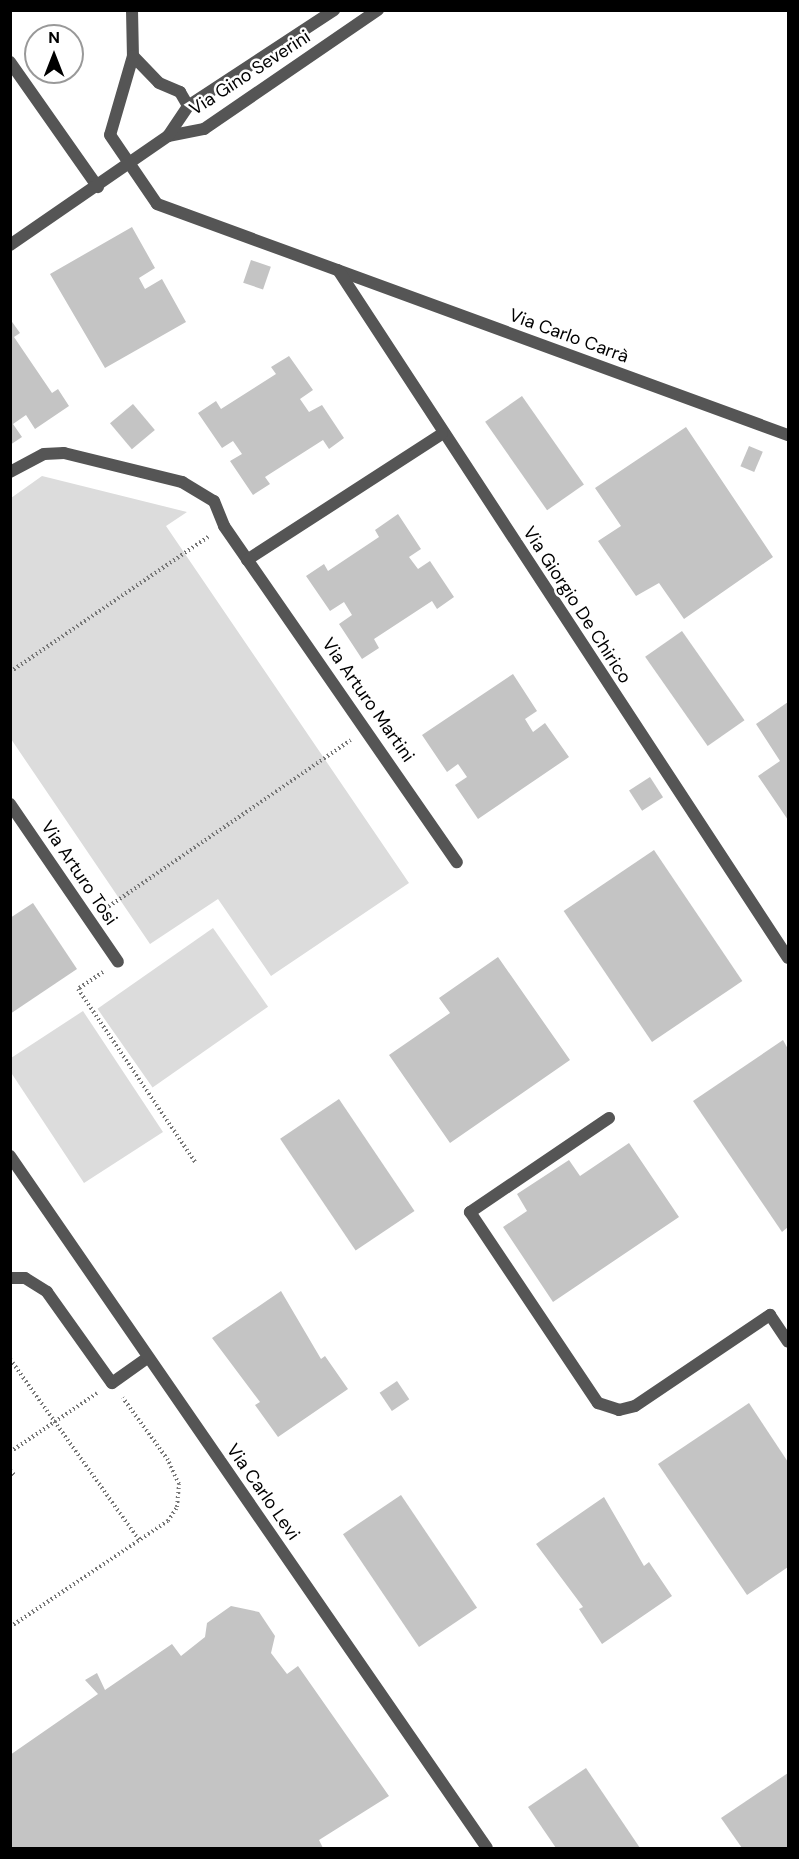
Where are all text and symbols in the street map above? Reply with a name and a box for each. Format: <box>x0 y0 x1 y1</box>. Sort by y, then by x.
north arrow <box>24 24 84 84</box>
street label: Via Gino Severini <box>185 26 315 120</box>
text: N <box>48 27 60 48</box>
street label: Via Carlo Carrà <box>506 304 632 368</box>
street label: Via Giorgio De Chirico <box>518 522 636 688</box>
street label: Via Arturo Martini <box>317 634 419 766</box>
street label: Via Arturo Tosi <box>36 817 122 929</box>
street label: Via Carlo Levi <box>222 1440 304 1544</box>

